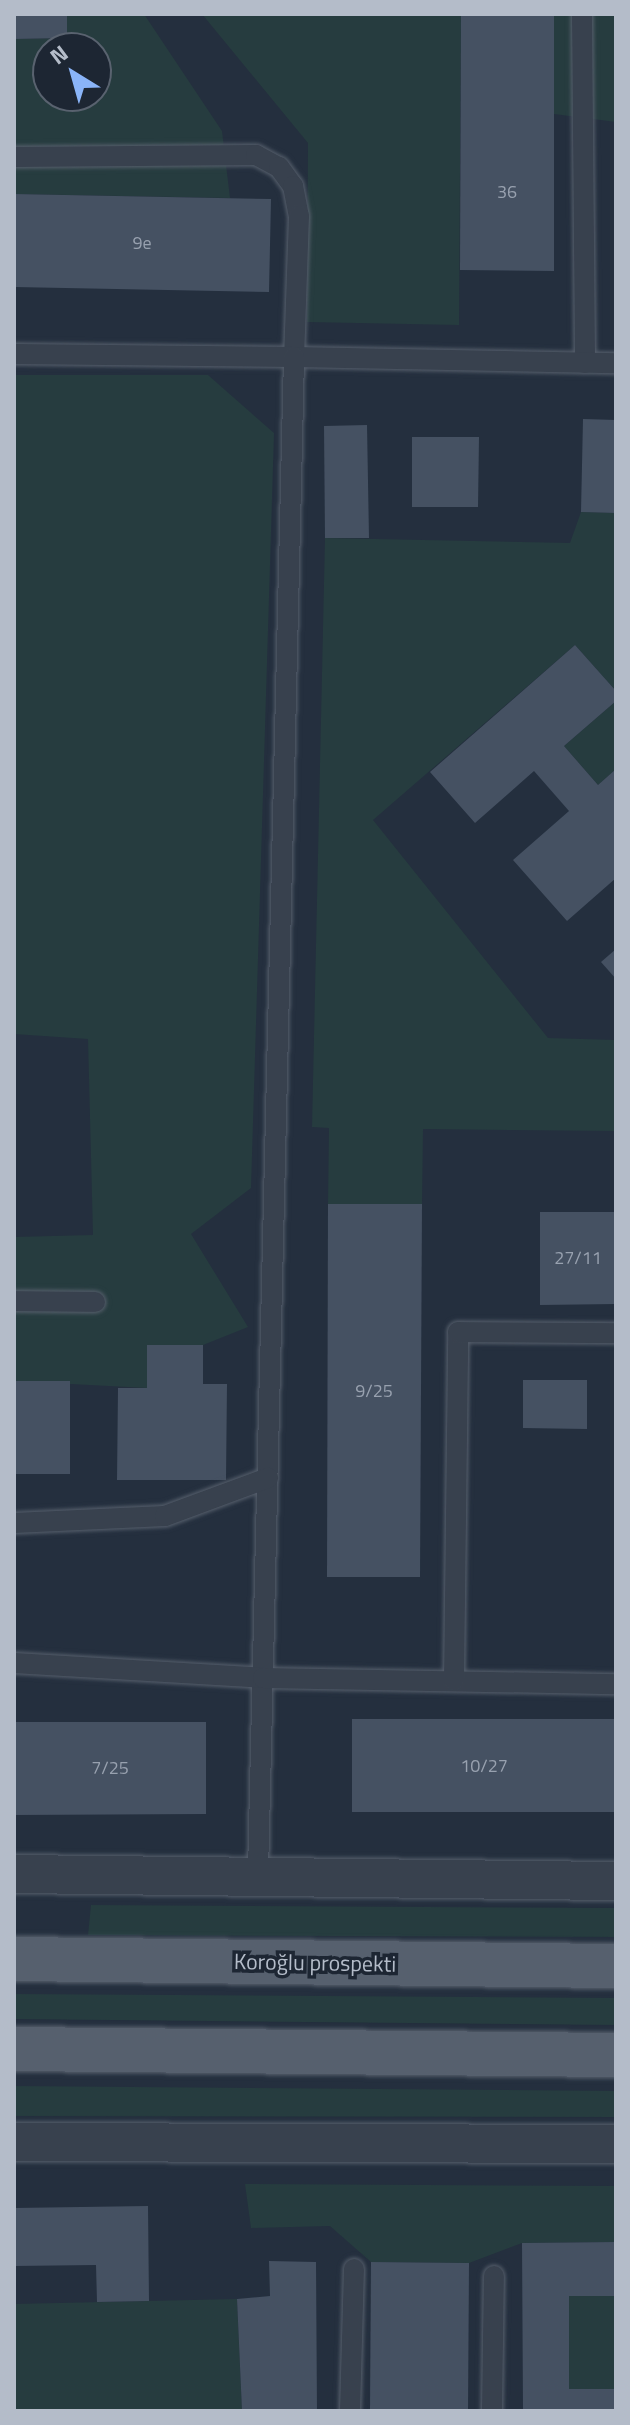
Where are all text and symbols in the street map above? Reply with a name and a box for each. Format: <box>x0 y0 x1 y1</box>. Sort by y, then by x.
north arrow <box>32 32 112 112</box>
text: N <box>42 36 75 73</box>
house number: 36 <box>497 181 517 203</box>
house number: 9e <box>132 232 152 254</box>
house number: 27/11 <box>554 1247 602 1269</box>
house number: 9/25 <box>355 1380 393 1402</box>
house number: 10/27 <box>460 1755 508 1777</box>
house number: 7/25 <box>91 1757 129 1779</box>
street label: Koroğlu prospekti <box>234 1948 396 1978</box>

